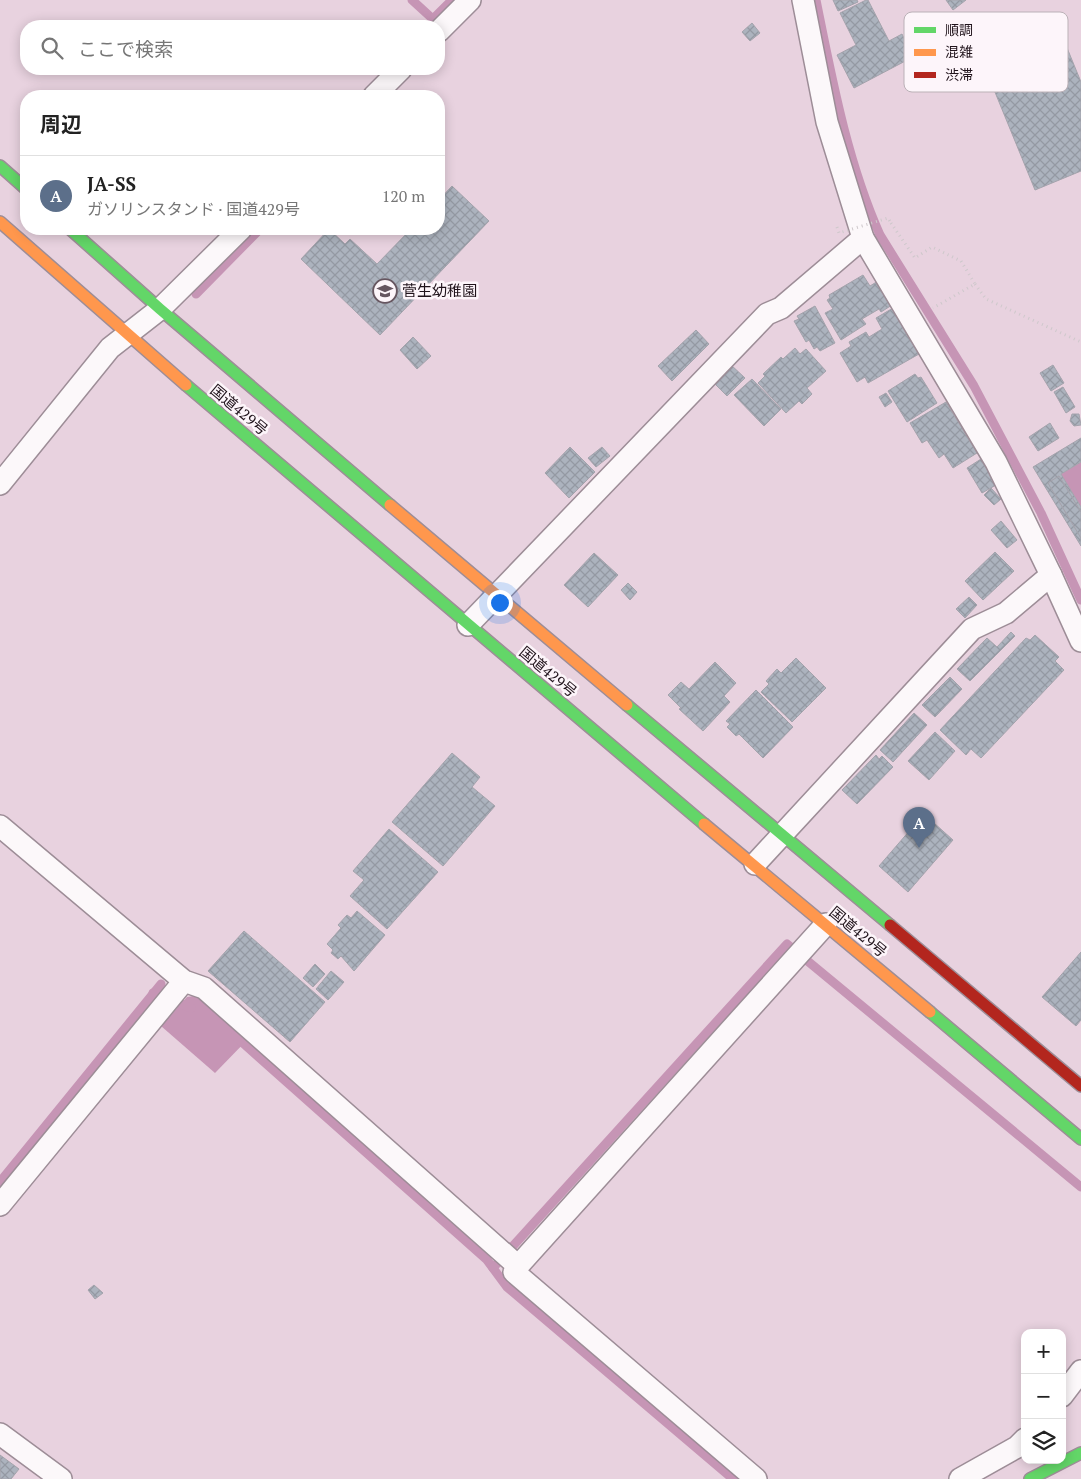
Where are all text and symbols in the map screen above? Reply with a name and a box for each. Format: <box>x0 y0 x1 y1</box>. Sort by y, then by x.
legend <box>904 12 1068 92</box>
search box <box>20 20 445 75</box>
text: 順調 <box>945 20 973 39</box>
icon: search <box>38 34 66 62</box>
text: ここで検索 <box>78 36 173 61</box>
text: 混雑 <box>945 42 973 61</box>
text: 渋滞 <box>945 65 973 84</box>
text: 周辺 <box>40 110 82 138</box>
text: JA-SS <box>87 171 136 196</box>
text: A <box>50 185 62 207</box>
text: 120 m <box>382 185 425 207</box>
text: ガソリンスタンド · 国道429号 <box>87 198 300 220</box>
school or university icon: 菅生幼稚園 <box>372 278 398 304</box>
place label: 菅生幼稚園 <box>402 280 477 300</box>
street label: 国道429号 <box>207 379 272 439</box>
your location <box>487 590 513 616</box>
street label: 国道429号 <box>516 641 581 701</box>
pin: A <box>903 807 935 848</box>
street label: 国道429号 <box>826 901 891 961</box>
map controls <box>1021 1329 1066 1464</box>
button: + <box>1021 1329 1066 1374</box>
button: − <box>1021 1374 1066 1419</box>
button: layers <box>1021 1419 1066 1464</box>

